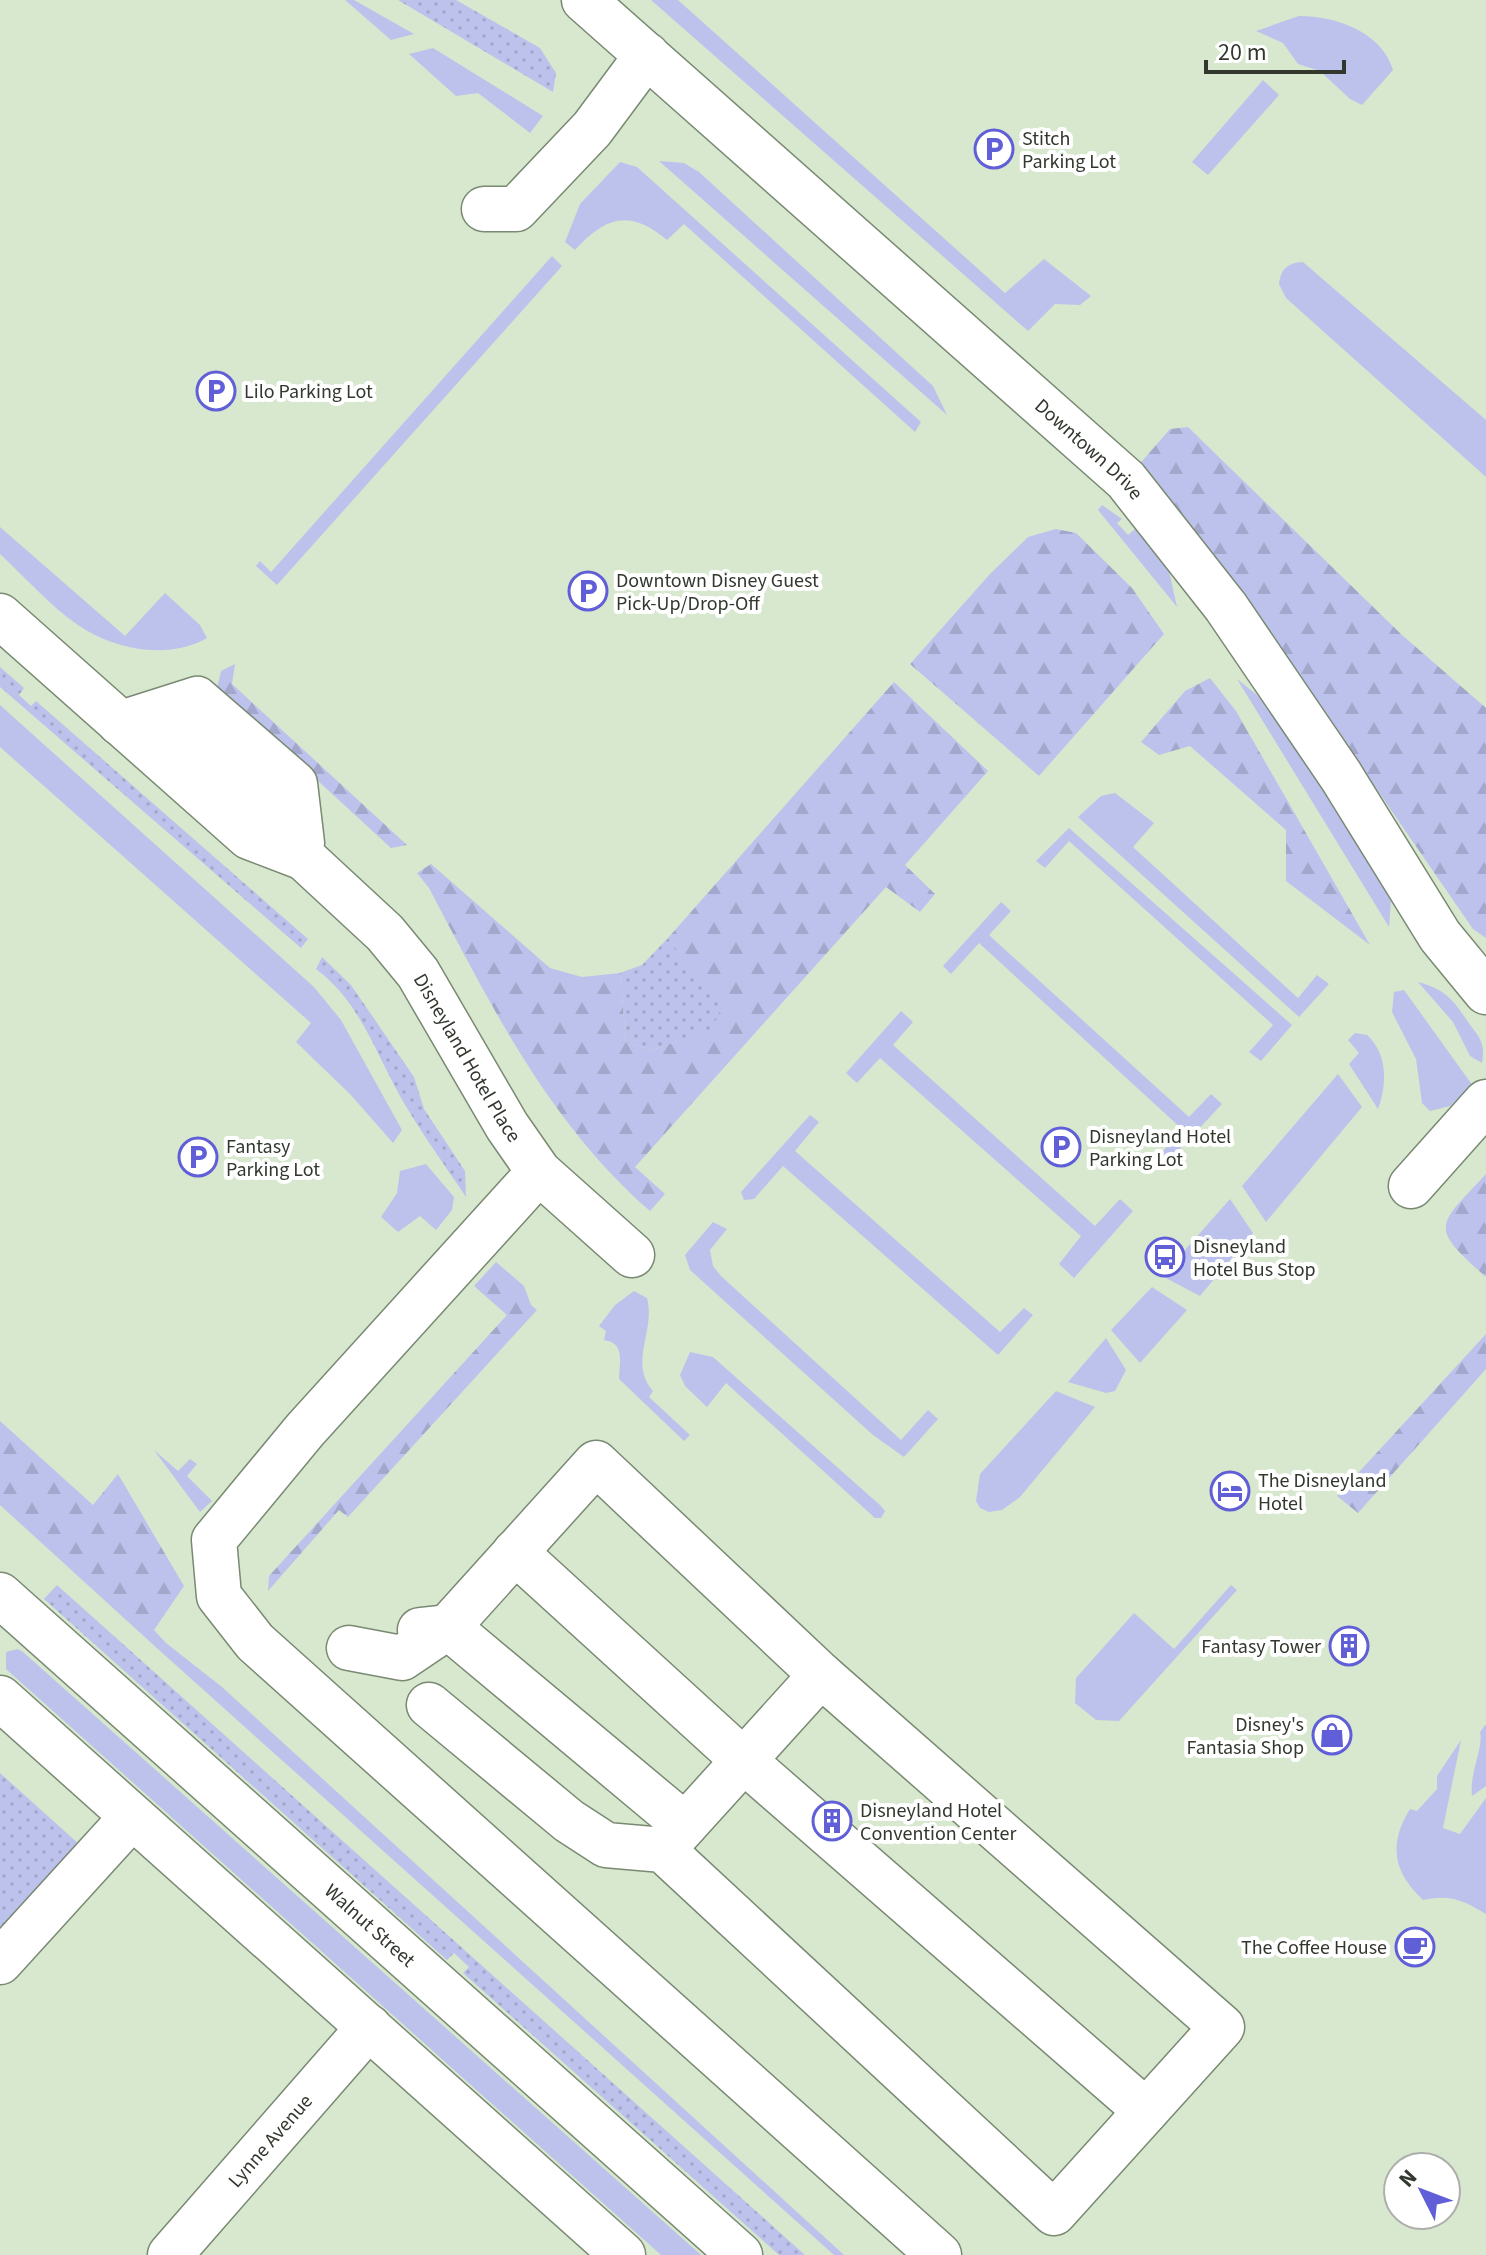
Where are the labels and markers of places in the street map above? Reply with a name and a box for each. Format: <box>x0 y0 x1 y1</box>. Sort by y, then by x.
place label: Stitch Parking Lot <box>1022 125 1116 176</box>
parking icon: Stitch Parking Lot <box>973 128 1015 170</box>
parking icon: Lilo Parking Lot <box>195 370 237 412</box>
place label: Lilo Parking Lot <box>244 378 373 406</box>
place label: Downtown Disney Guest Pick-Up/Drop-Off <box>616 567 819 618</box>
parking icon: Downtown Disney Guest Pick-Up/Drop-Off <box>567 570 609 612</box>
place label: Disneyland Hotel Parking Lot <box>1089 1123 1231 1174</box>
parking icon: Disneyland Hotel Parking Lot <box>1040 1126 1082 1168</box>
place label: Fantasy Parking Lot <box>226 1133 320 1184</box>
parking icon: Fantasy Parking Lot <box>177 1136 219 1178</box>
place label: Disneyland Hotel Bus Stop <box>1193 1233 1316 1284</box>
bus stop icon: Disneyland Hotel Bus Stop <box>1144 1236 1186 1278</box>
place label: The Disneyland Hotel <box>1258 1467 1387 1518</box>
hotel icon: The Disneyland Hotel <box>1209 1470 1251 1512</box>
building icon: Fantasy Tower <box>1328 1625 1370 1667</box>
place label: Fantasy Tower <box>1201 1633 1321 1661</box>
place label: Disney's Fantasia Shop <box>1186 1711 1304 1762</box>
shop icon: Disney's Fantasia Shop <box>1311 1714 1353 1756</box>
place label: Disneyland Hotel Convention Center <box>860 1797 1016 1848</box>
building icon: Disneyland Hotel Convention Center <box>811 1800 853 1842</box>
cafe icon: The Coffee House <box>1394 1926 1436 1968</box>
place label: The Coffee House <box>1241 1934 1387 1962</box>

